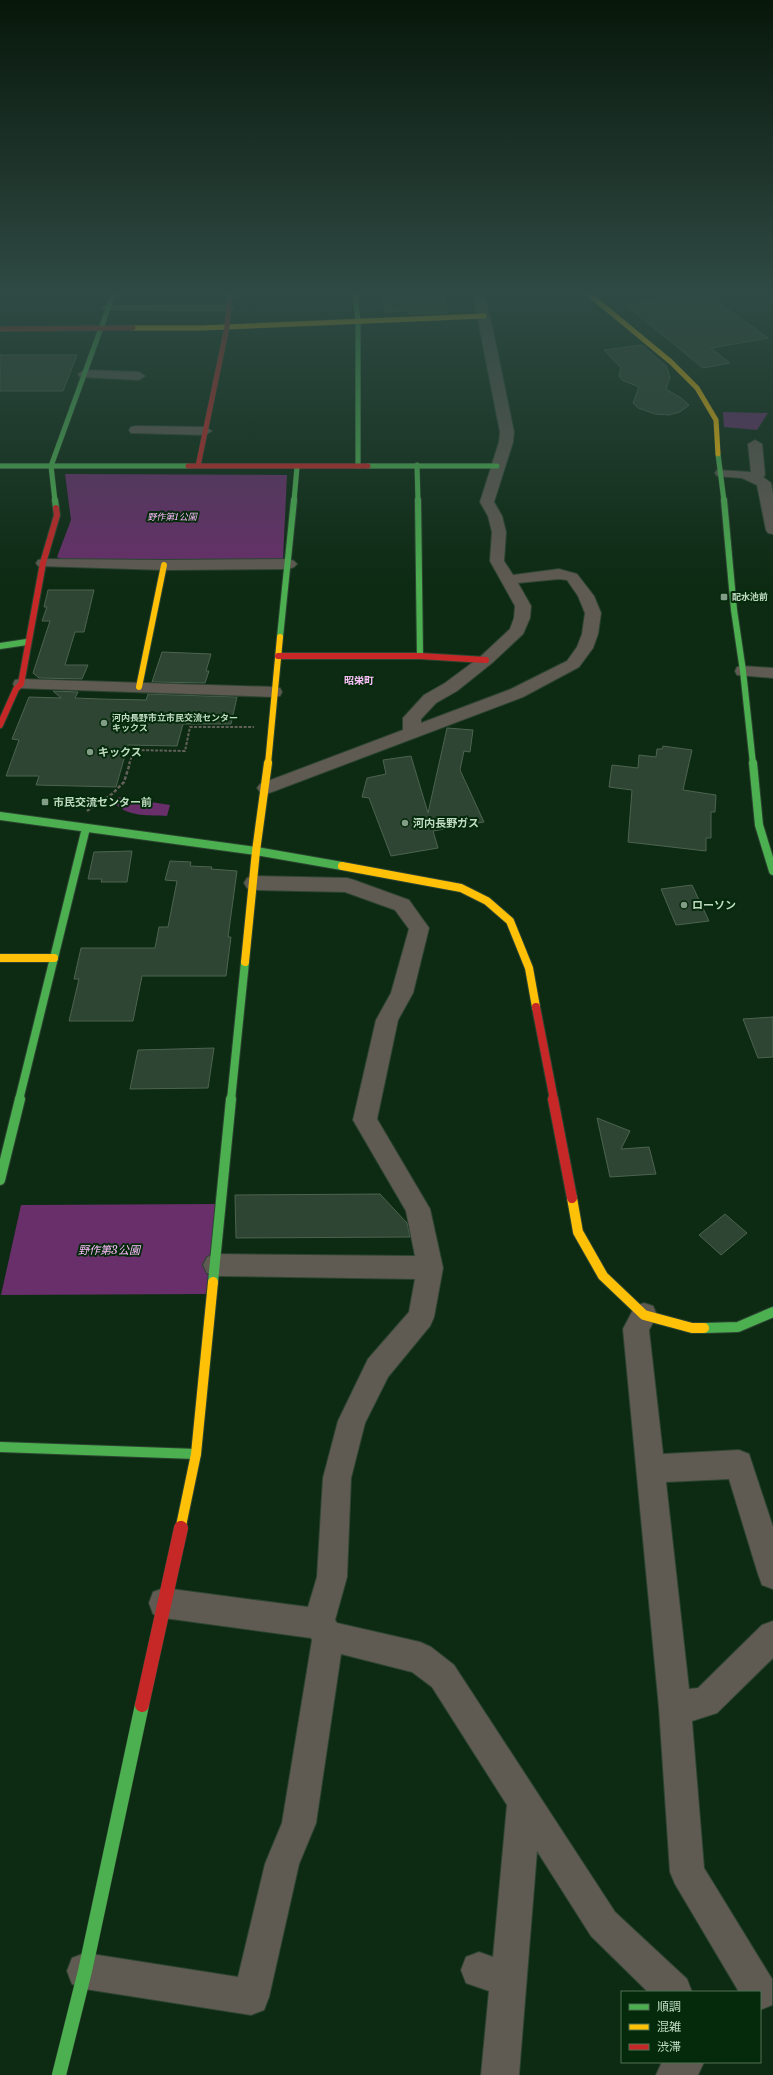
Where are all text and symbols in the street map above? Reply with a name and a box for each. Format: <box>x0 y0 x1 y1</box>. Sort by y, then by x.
park label: 野作第1公園 <box>147 511 199 522</box>
place label: 配水池前 <box>732 591 768 602</box>
marker: 配水池前 <box>719 592 729 602</box>
district label: 昭栄町 <box>344 674 374 687</box>
place label: 河内長野市立市民交流センター キックス <box>111 712 238 733</box>
marker: 河内長野市立市民交流センター キックス <box>99 718 109 728</box>
place label: キックス <box>98 745 142 759</box>
marker: キックス <box>85 747 95 757</box>
place label: 市民交流センター前 <box>53 795 152 809</box>
marker: 市民交流センター前 <box>40 797 50 807</box>
place label: 河内長野ガス <box>413 816 479 830</box>
marker: 河内長野ガス <box>400 818 410 828</box>
place label: ローソン <box>692 898 736 912</box>
marker: ローソン <box>679 900 689 910</box>
park label: 野作第3公園 <box>78 1243 142 1257</box>
legend <box>621 1991 761 2063</box>
text: 順調 <box>657 1999 681 2014</box>
text: 混雑 <box>657 2019 681 2034</box>
text: 渋滞 <box>657 2039 681 2054</box>

